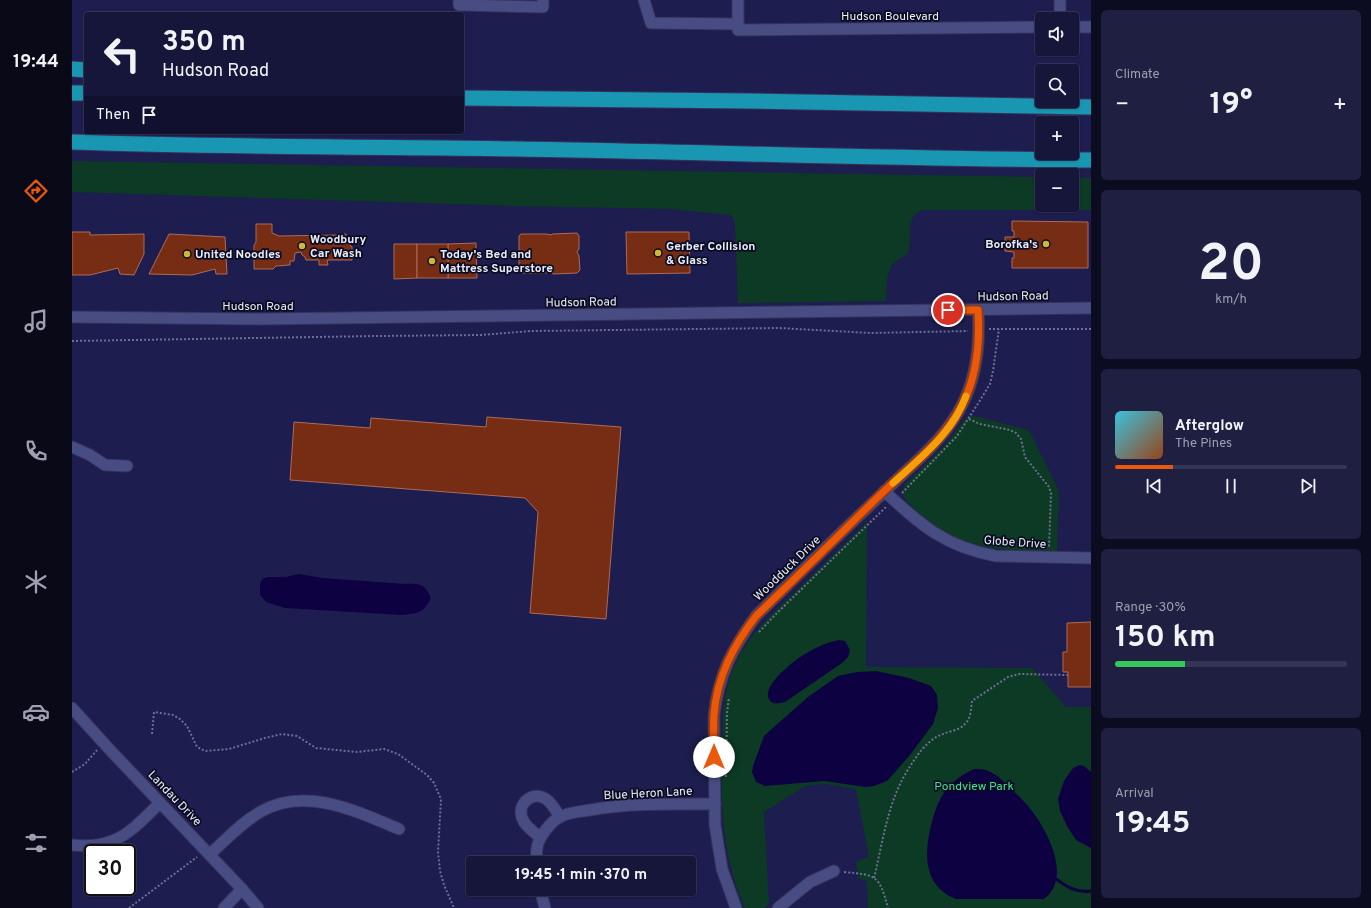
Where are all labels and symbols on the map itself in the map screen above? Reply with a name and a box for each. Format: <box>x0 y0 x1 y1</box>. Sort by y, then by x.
street label: Hudson Boulevard <box>841 9 939 25</box>
place label: Woodbury Car Wash <box>310 232 366 262</box>
place label: Borofka's <box>985 237 1038 253</box>
place label: Gerber Collision & Glass <box>666 239 755 269</box>
marker: Borofka's <box>1041 239 1051 249</box>
marker: Woodbury Car Wash <box>297 241 307 251</box>
place label: United Noodles <box>195 247 281 263</box>
place label: Today's Bed and Mattress Superstore <box>440 247 553 277</box>
marker: Gerber Collision & Glass <box>653 248 663 258</box>
marker: United Noodles <box>182 249 192 259</box>
marker: Today's Bed and Mattress Superstore <box>427 256 437 266</box>
street label: Hudson Road <box>977 288 1049 306</box>
pin <box>931 293 965 327</box>
street label: Hudson Road <box>545 294 617 312</box>
street label: Hudson Road <box>222 299 294 315</box>
street label: Woodduck Drive <box>751 533 825 605</box>
street label: Globe Drive <box>983 533 1047 553</box>
position arrow <box>693 736 735 778</box>
street label: Landau Drive <box>144 768 205 830</box>
park label: Pondview Park <box>934 779 1014 795</box>
street label: Blue Heron Lane <box>603 784 693 804</box>
speed limit sign: 30 <box>84 844 136 896</box>

